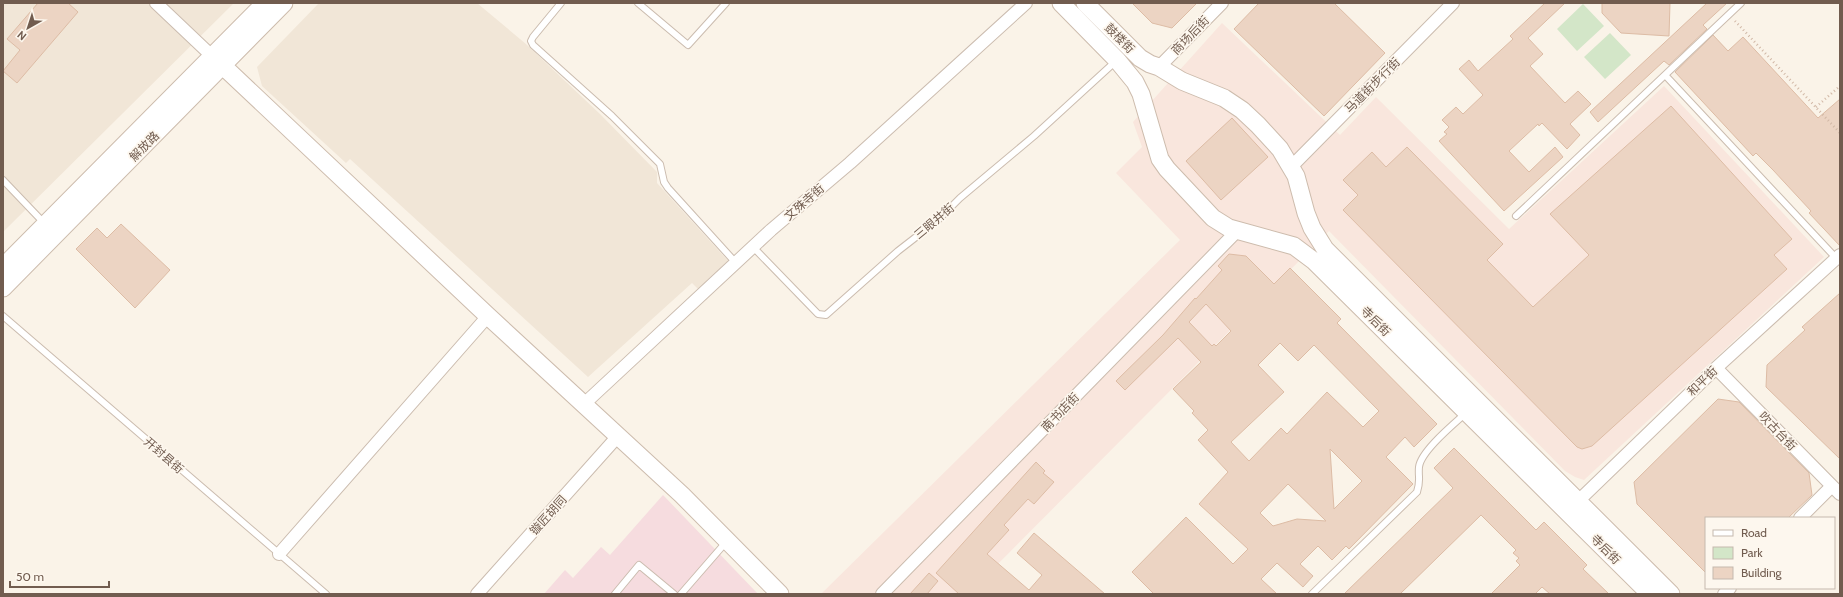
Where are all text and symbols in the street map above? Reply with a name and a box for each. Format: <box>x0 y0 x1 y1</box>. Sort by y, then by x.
north arrow <box>8 8 48 48</box>
street label: 商场后街 <box>1168 13 1212 57</box>
street label: 鼓楼街 <box>1102 20 1138 56</box>
text: N <box>14 28 29 44</box>
street label: 马道街步行街 <box>1341 54 1403 116</box>
street label: 解放路 <box>126 128 162 164</box>
street label: 文殊寺街 <box>781 181 827 223</box>
street label: 三眼井街 <box>911 200 957 242</box>
street label: 寺后街 <box>1358 303 1394 339</box>
street label: 和平街 <box>1684 363 1720 399</box>
street label: 南书店街 <box>1038 390 1082 434</box>
street label: 吹古台街 <box>1756 409 1800 453</box>
street label: 开封县街 <box>141 434 187 476</box>
street label: 镟匠胡同 <box>526 492 570 538</box>
legend <box>1705 517 1835 589</box>
text: Road <box>1741 525 1767 540</box>
street label: 寺后街 <box>1588 531 1624 567</box>
text: Park <box>1741 545 1763 560</box>
scale bar <box>10 563 109 589</box>
text: Building <box>1741 565 1783 580</box>
text: 50 m <box>16 569 44 584</box>

